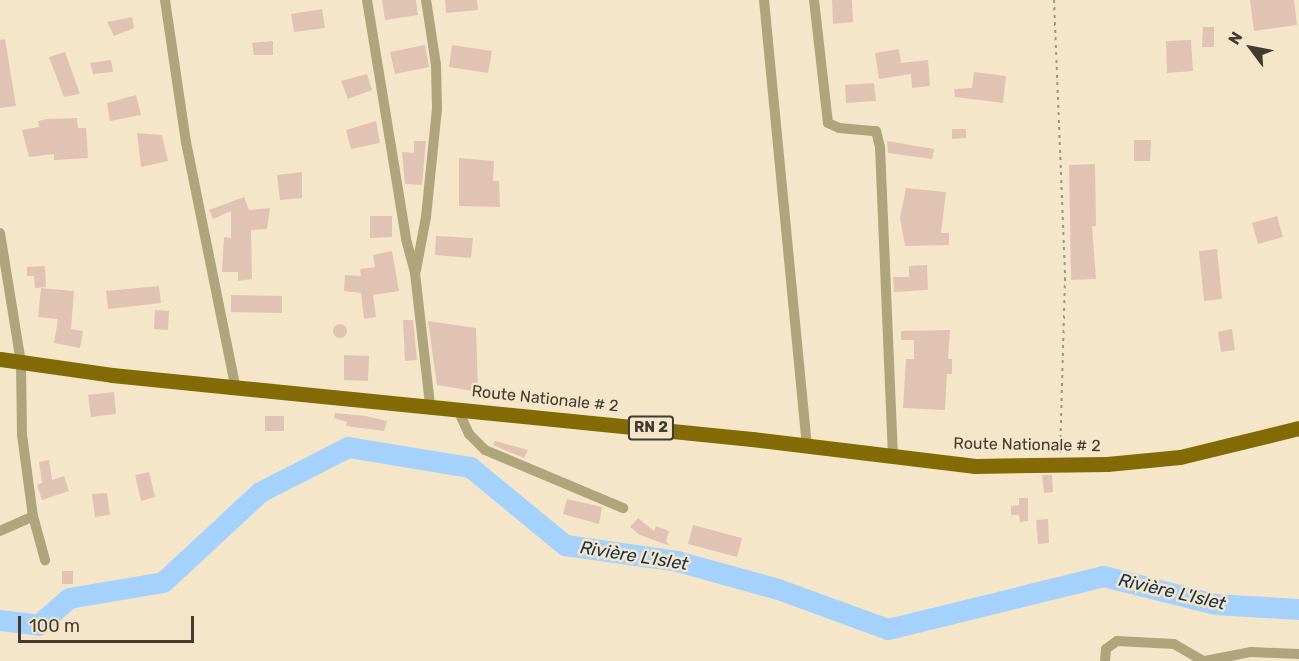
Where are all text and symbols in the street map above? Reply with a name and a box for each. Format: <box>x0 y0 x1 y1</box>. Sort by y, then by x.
north arrow <box>1221 18 1281 78</box>
text: N <box>1224 28 1246 48</box>
street label: Route Nationale # 2 <box>471 382 619 416</box>
road number: RN 2 <box>627 416 675 440</box>
street label: Route Nationale # 2 <box>953 434 1101 456</box>
water label: Rivière L'Islet <box>578 537 690 575</box>
water label: Rivière L'Islet <box>1116 569 1228 615</box>
scale bar <box>21 604 196 642</box>
text: 100 m <box>29 615 80 637</box>

